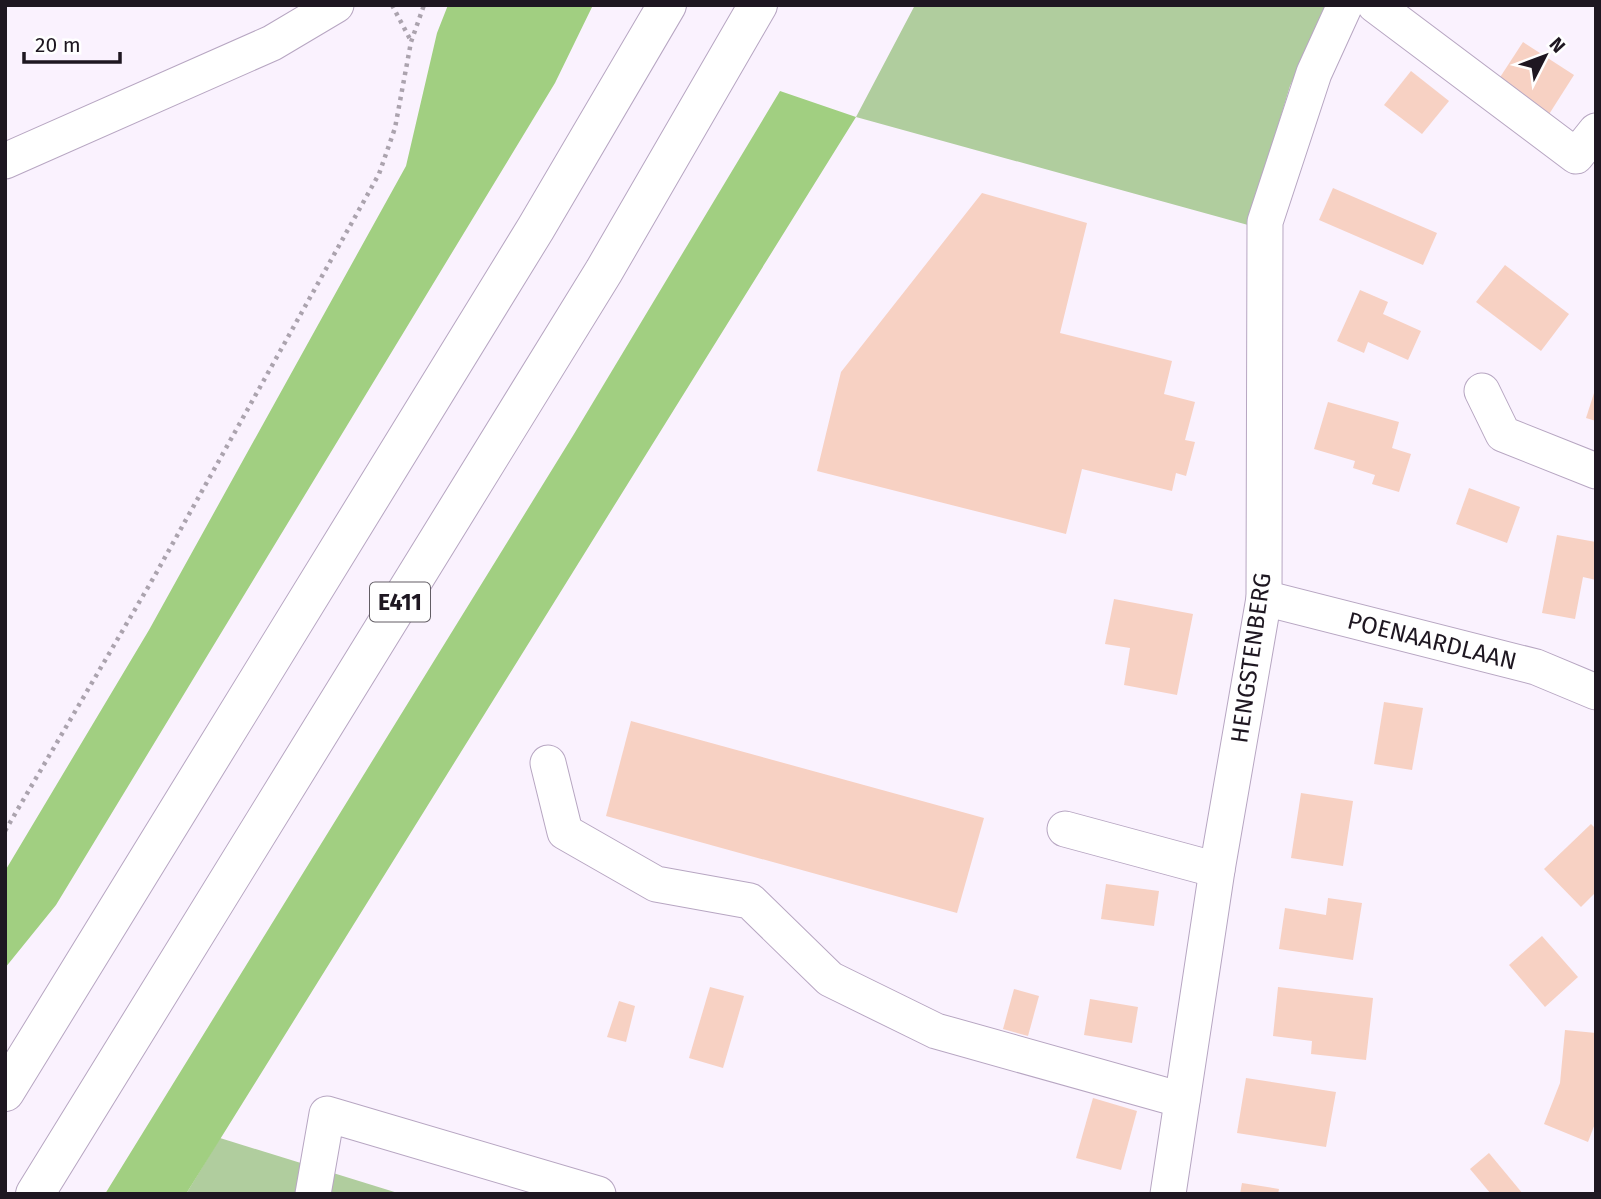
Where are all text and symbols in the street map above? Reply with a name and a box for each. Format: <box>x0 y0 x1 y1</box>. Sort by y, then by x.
scale bar <box>24 21 121 65</box>
north arrow <box>1510 21 1580 91</box>
text: 20 m <box>35 32 81 58</box>
text: N <box>1544 33 1570 57</box>
street label: HENGSTENBERG <box>1225 571 1277 745</box>
road number: E411 <box>370 582 430 622</box>
street label: POENAARDLAAN <box>1345 606 1519 676</box>

